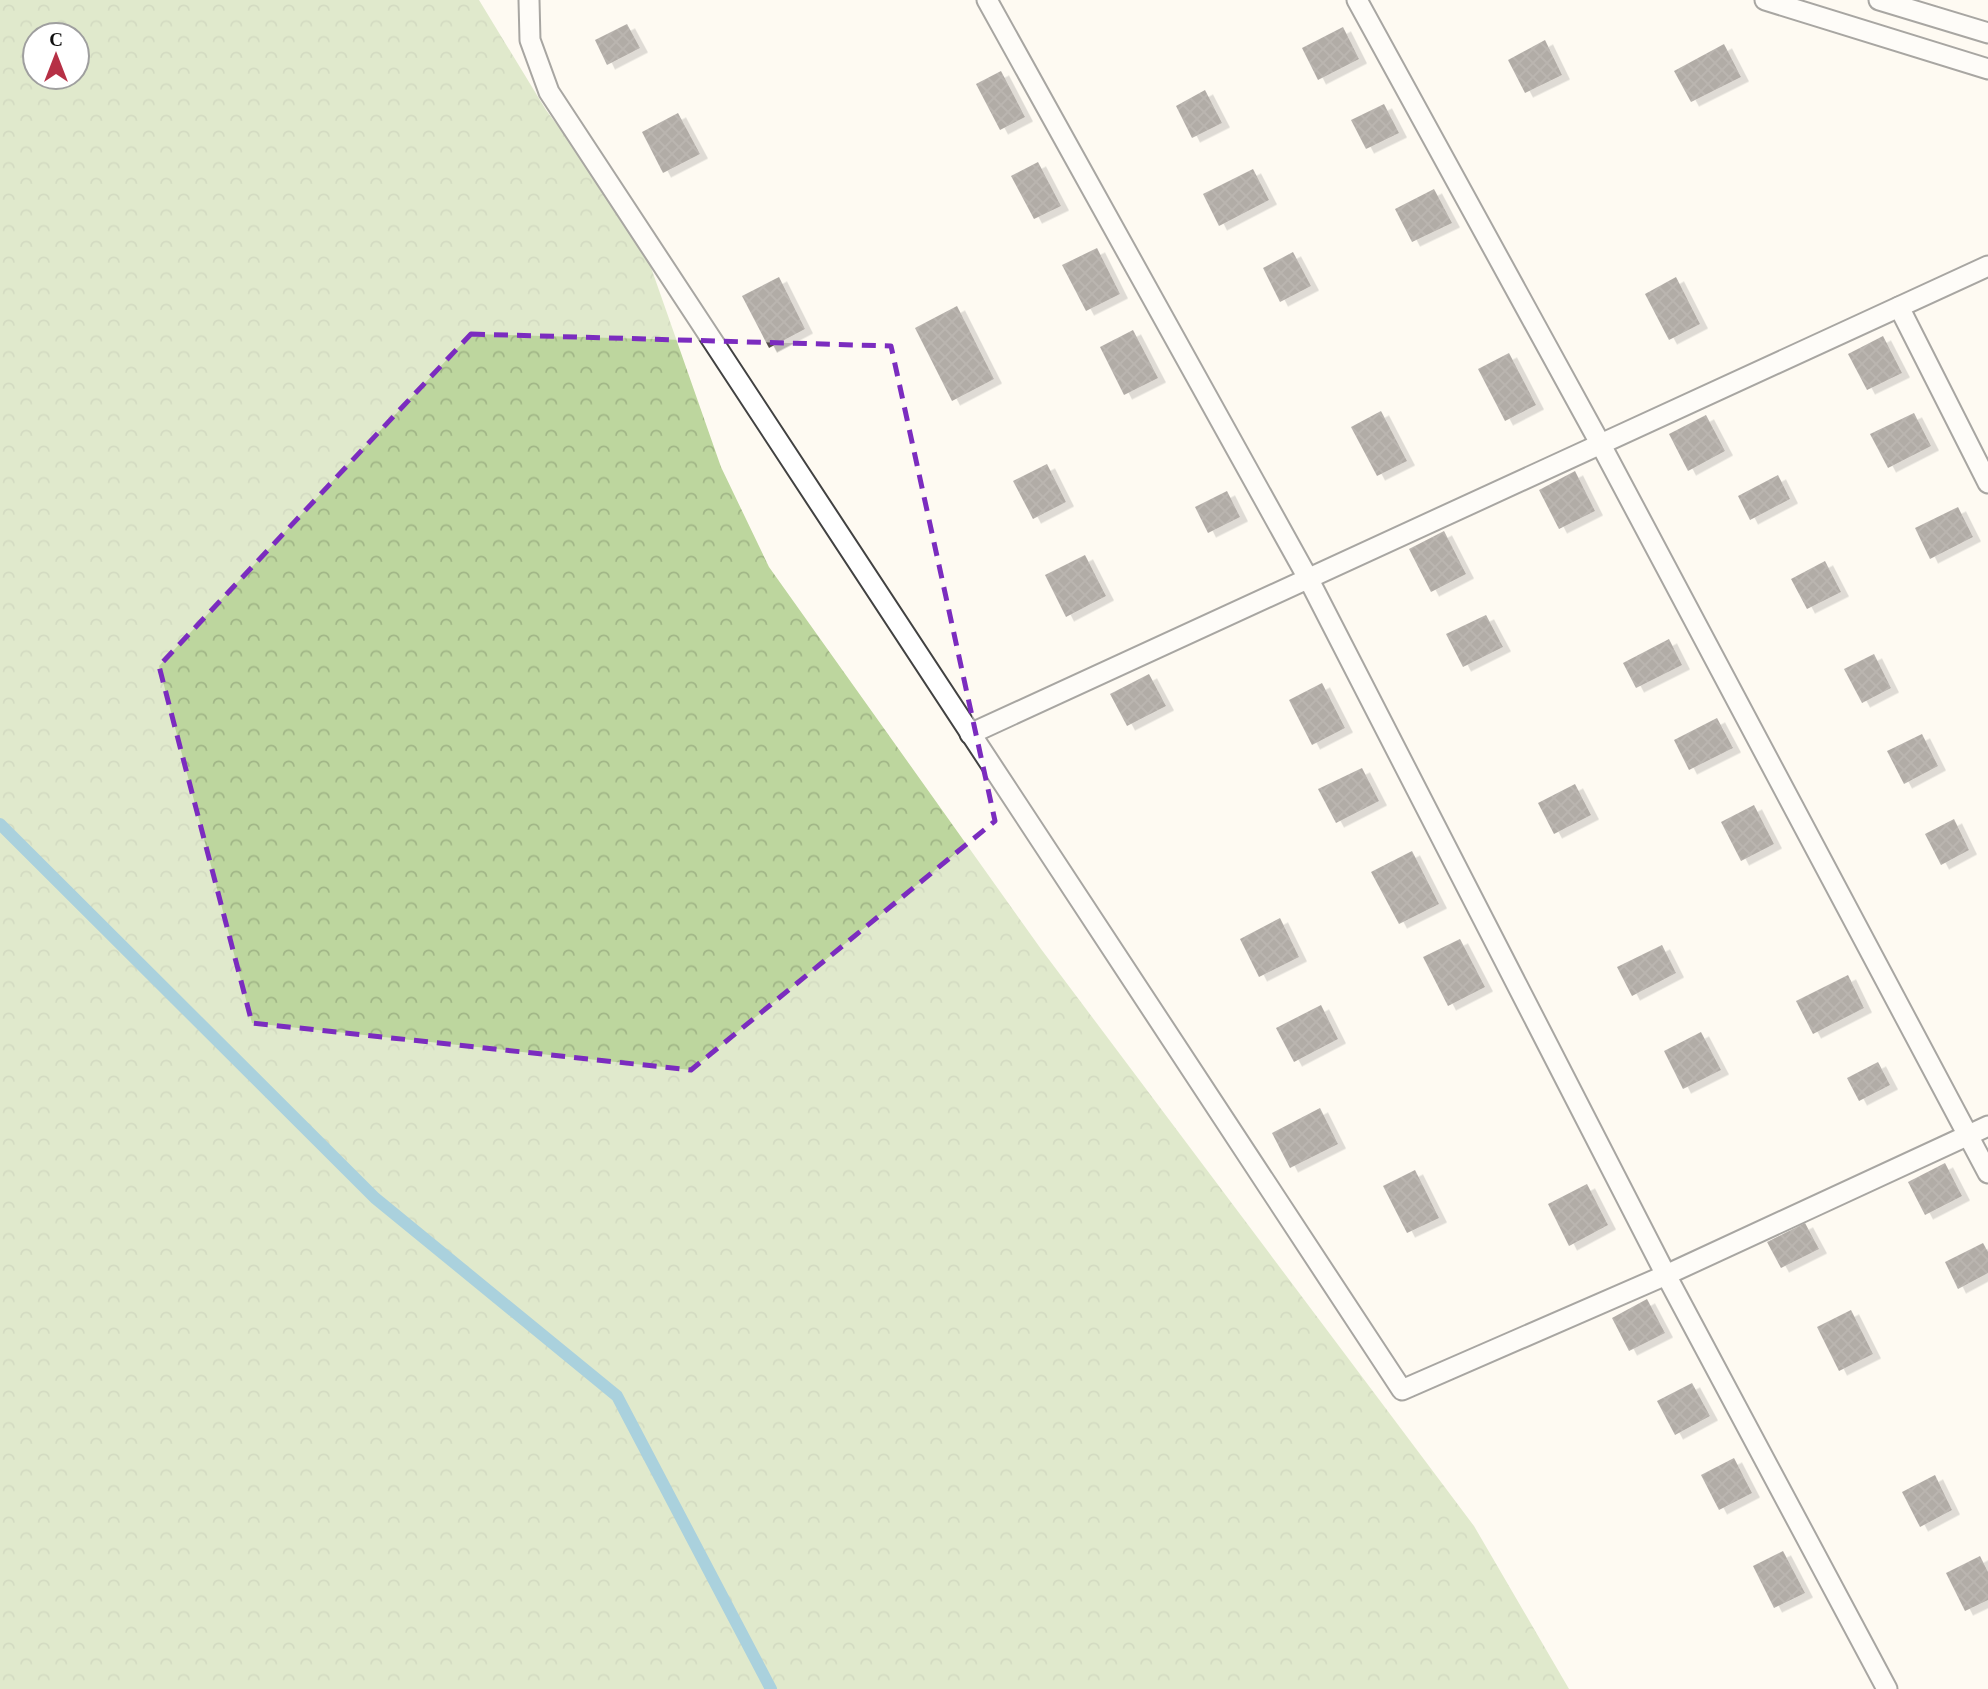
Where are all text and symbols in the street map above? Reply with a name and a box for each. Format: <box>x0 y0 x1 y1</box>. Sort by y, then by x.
north arrow <box>21 21 91 91</box>
text: С <box>49 29 63 50</box>

